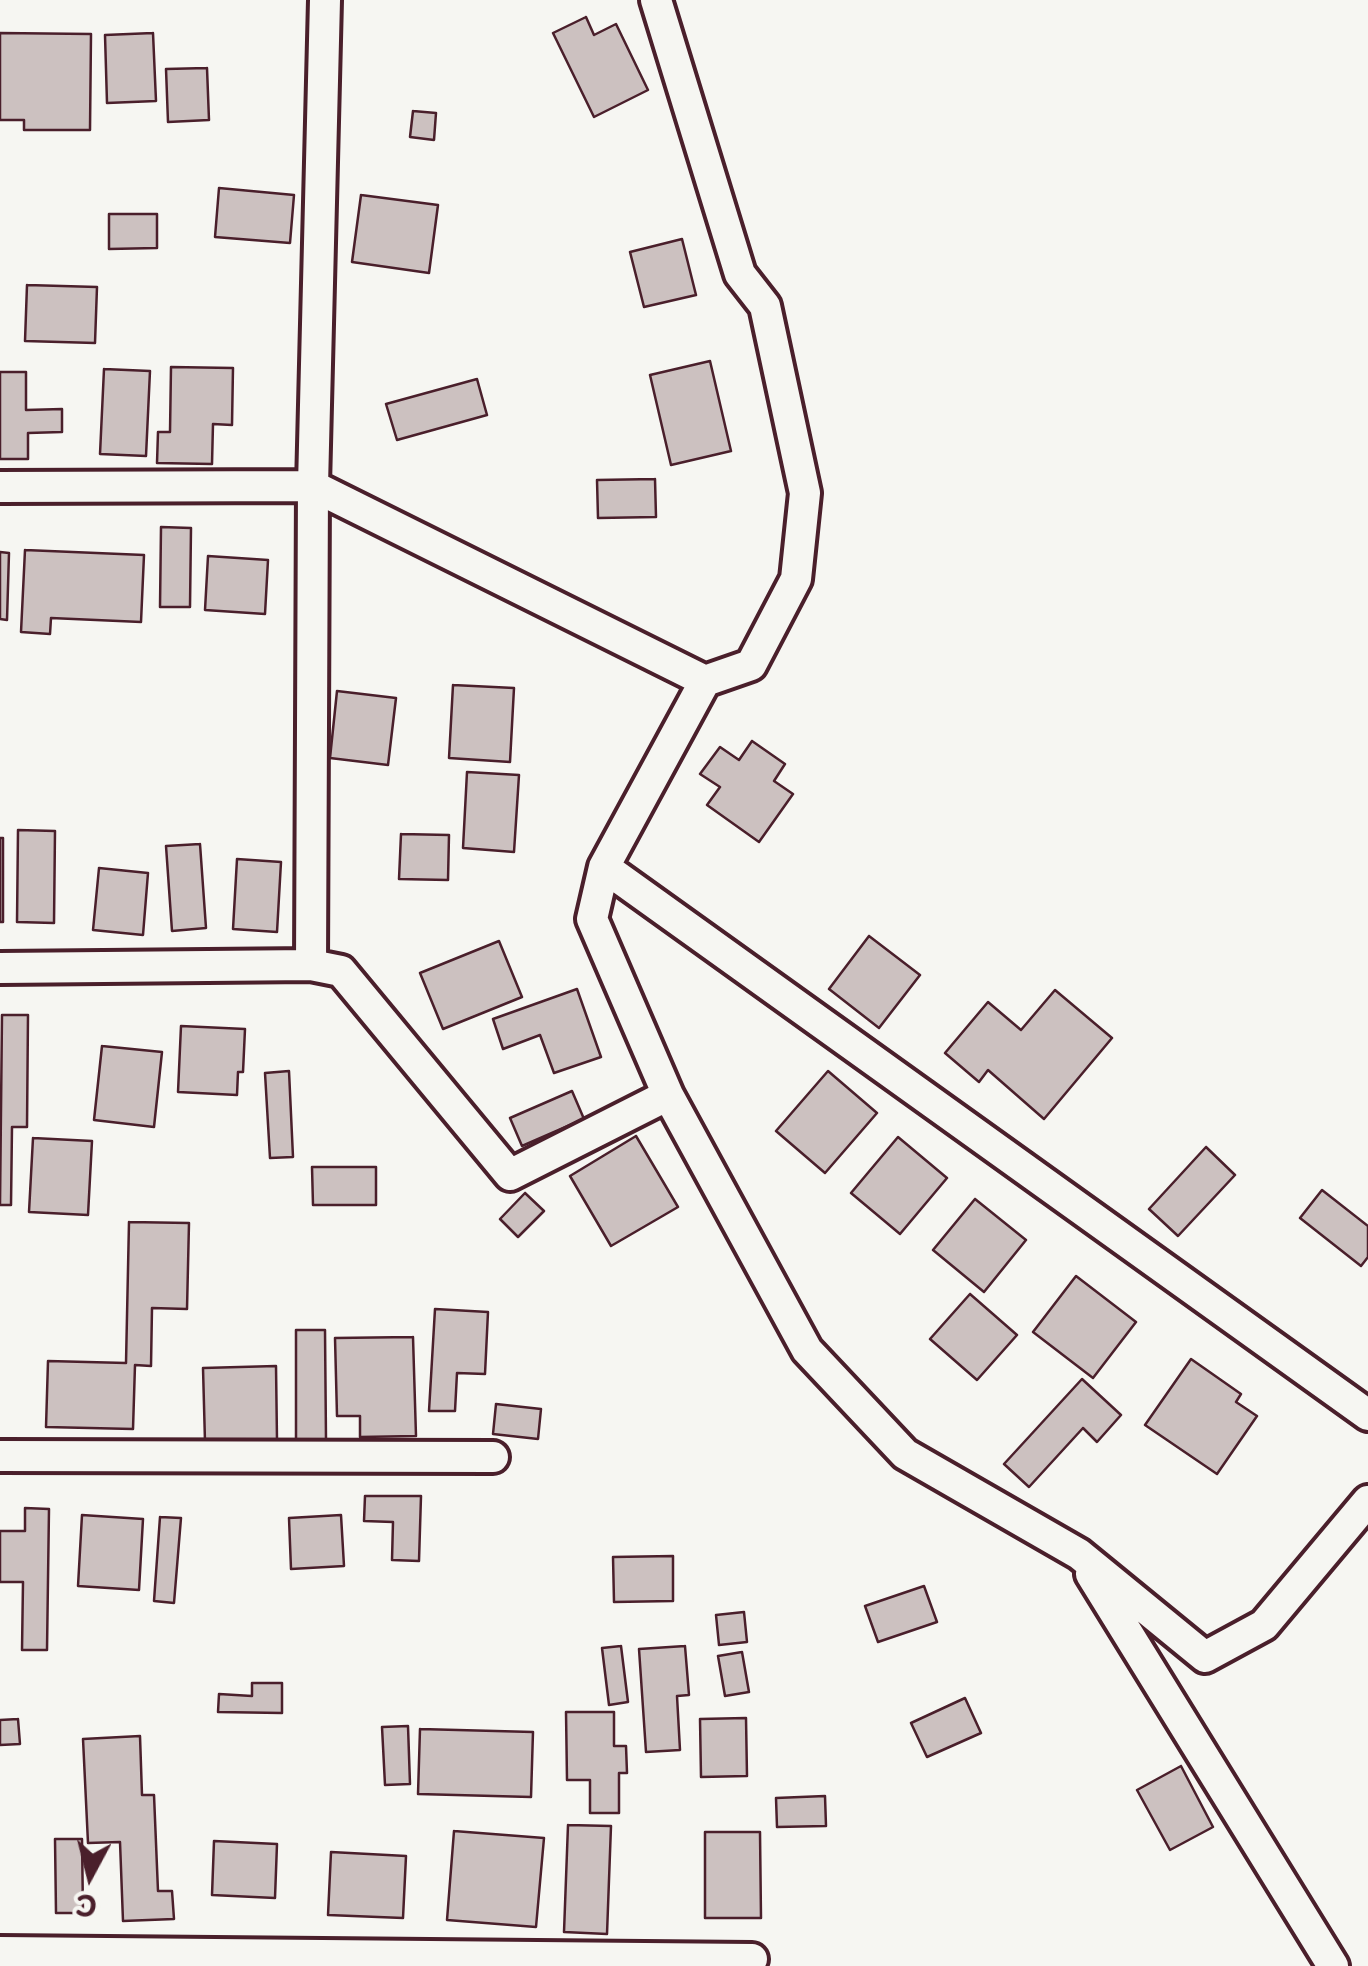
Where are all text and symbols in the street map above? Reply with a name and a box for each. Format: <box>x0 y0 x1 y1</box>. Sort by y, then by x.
north arrow <box>40 1826 140 1926</box>
text: С <box>73 1884 99 1929</box>

